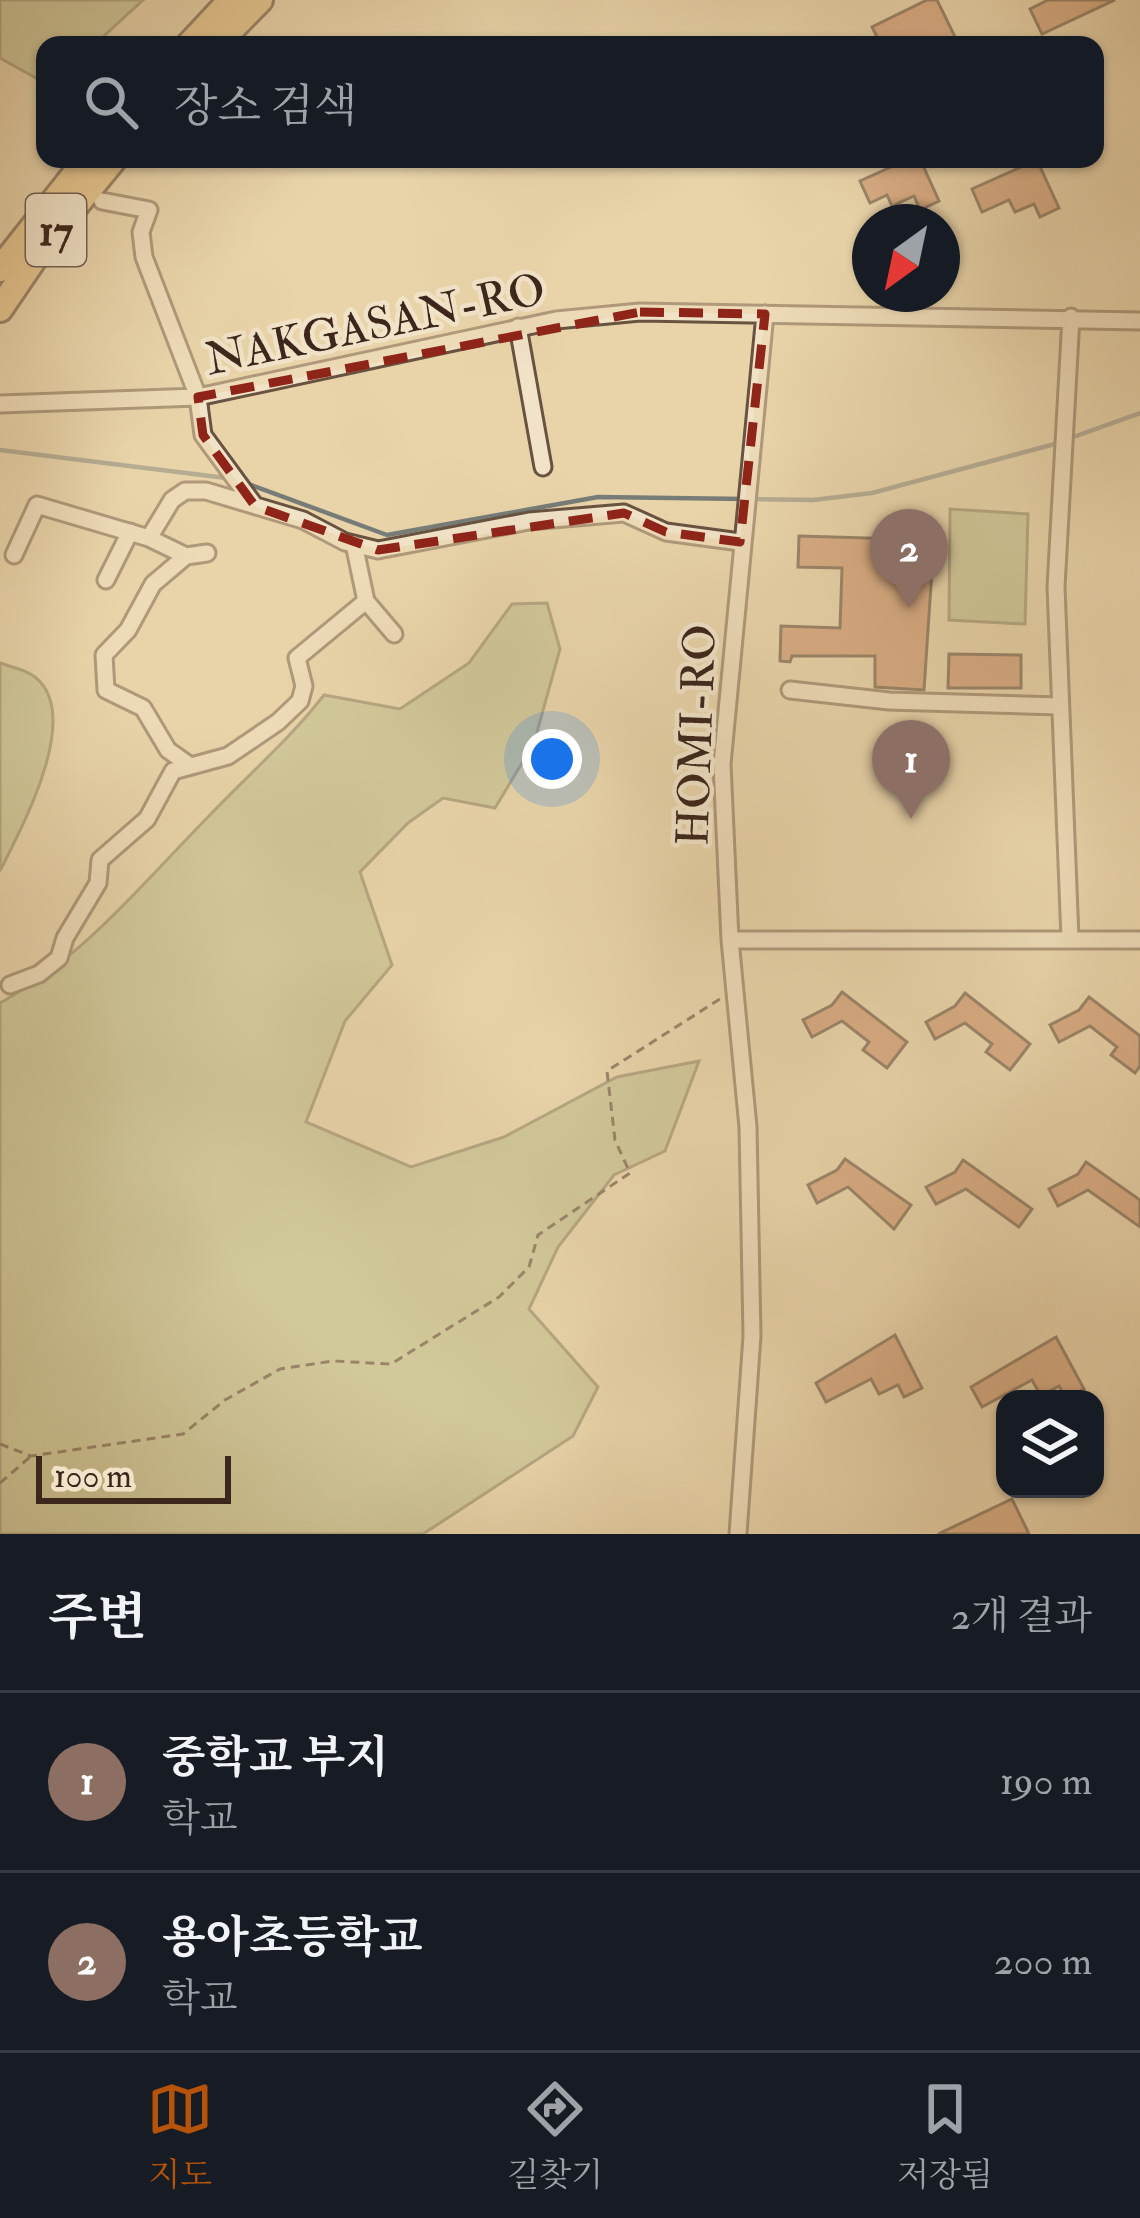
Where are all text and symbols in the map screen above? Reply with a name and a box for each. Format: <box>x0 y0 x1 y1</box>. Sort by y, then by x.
search box <box>36 36 1104 168</box>
icon: search <box>78 69 144 135</box>
text: 장소 검색 <box>174 79 357 135</box>
road number: 17 <box>26 194 86 266</box>
north arrow <box>852 204 960 312</box>
street label: NAKGASAN-RO <box>201 262 550 388</box>
pin: 2 <box>870 509 948 608</box>
street label: HOMI-RO <box>665 623 729 847</box>
pin: 1 <box>872 720 950 819</box>
your location <box>522 729 582 789</box>
map controls <box>996 1390 1104 1498</box>
button: layers <box>996 1390 1104 1498</box>
scale bar <box>36 1450 231 1503</box>
text: 100 m <box>54 1456 132 1497</box>
text: 주변 <box>48 1586 147 1650</box>
text: 2개 결과 <box>951 1592 1092 1641</box>
text: 중학교 부지 <box>162 1730 389 1786</box>
text: 1 <box>80 1757 94 1806</box>
text: 190 m <box>1000 1757 1092 1806</box>
text: 학교 <box>162 1794 237 1843</box>
text: 용아초등학교 <box>162 1910 423 1966</box>
text: 2 <box>77 1937 97 1986</box>
text: 200 m <box>994 1937 1092 1986</box>
text: 학교 <box>162 1974 237 2023</box>
tab: 지도 <box>147 2076 213 2196</box>
tab: 길찾기 <box>507 2076 603 2196</box>
tab: 저장됨 <box>897 2076 993 2196</box>

